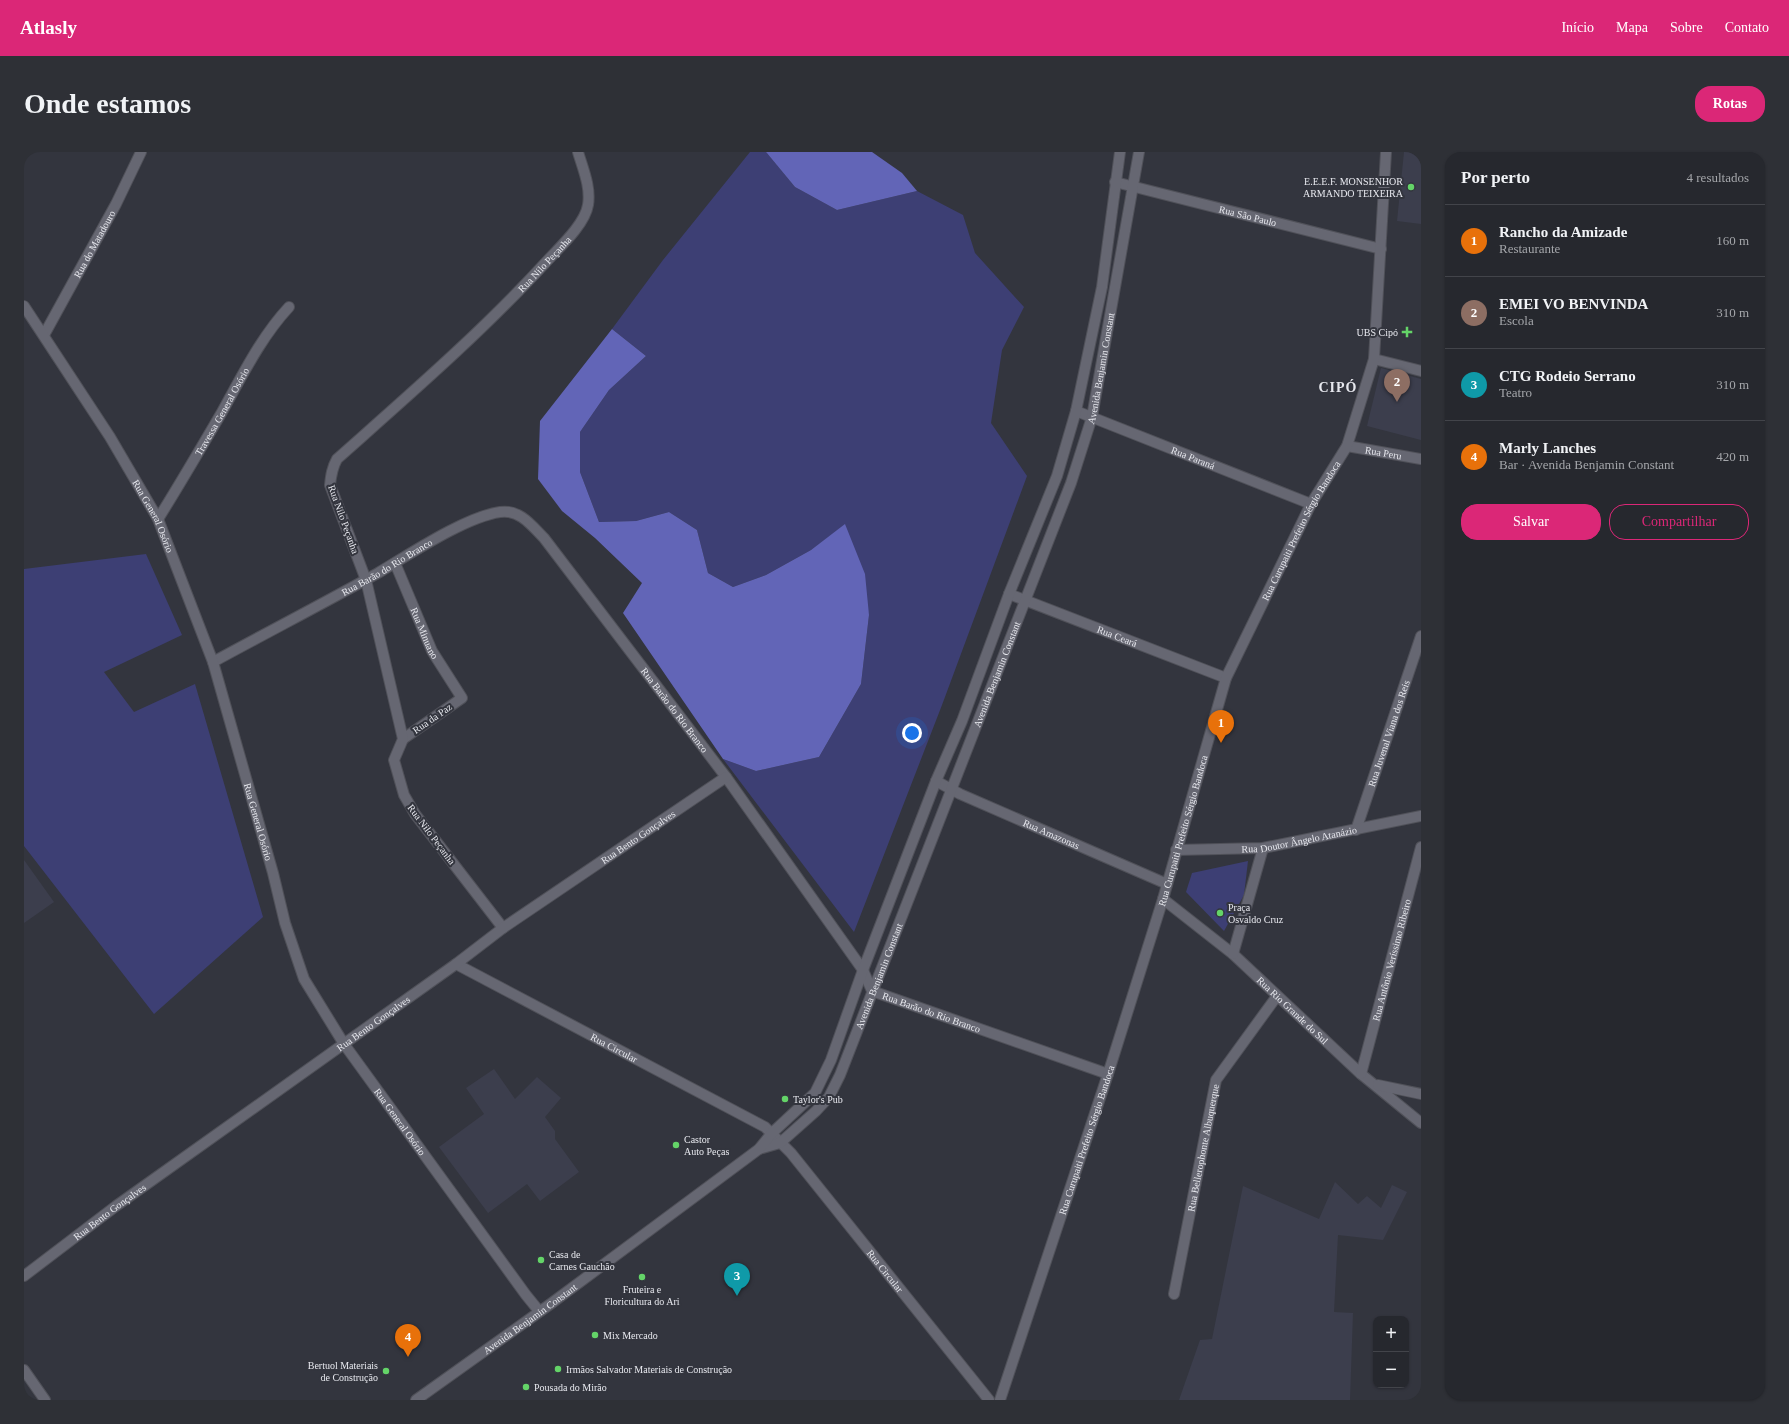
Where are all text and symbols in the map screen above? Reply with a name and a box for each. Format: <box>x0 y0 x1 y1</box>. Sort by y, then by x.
text: Atlasly <box>20 17 77 38</box>
text: Início <box>1561 20 1594 35</box>
text: Mapa <box>1616 20 1648 35</box>
text: Sobre <box>1670 20 1703 35</box>
text: Contato <box>1725 20 1769 35</box>
button: Rotas <box>1695 86 1765 122</box>
text: Onde estamos <box>24 88 191 119</box>
text: Por perto <box>1461 168 1530 187</box>
text: 4 resultados <box>1687 170 1749 185</box>
place label: E.E.E.F. MONSENHOR ARMANDO TEIXEIRA <box>1303 176 1404 199</box>
marker: E.E.E.F. MONSENHOR ARMANDO TEIXEIRA <box>1406 182 1416 192</box>
street label: Rua São Paulo <box>1218 203 1278 228</box>
street label: Rua do Matadouro <box>72 209 117 280</box>
text: Rancho da Amizade <box>1499 224 1627 240</box>
text: 1 <box>1471 233 1477 248</box>
text: 160 m <box>1716 233 1749 248</box>
street label: Rua Nilo Peçanha <box>516 234 574 294</box>
text: Restaurante <box>1499 241 1560 256</box>
text: EMEI VO BENVINDA <box>1499 296 1648 312</box>
text: 2 <box>1471 305 1477 320</box>
text: 310 m <box>1716 305 1749 320</box>
street label: Avenida Benjamin Constant <box>1085 312 1116 425</box>
text: Escola <box>1499 313 1534 328</box>
marker: UBS Cipó <box>1401 326 1413 338</box>
place label: UBS Cipó <box>1357 327 1398 338</box>
street label: Travessa General Osório <box>193 366 251 458</box>
text: CTG Rodeio Serrano <box>1499 368 1636 384</box>
pin: 2 <box>1384 369 1410 402</box>
text: 3 <box>1471 377 1477 392</box>
text: 310 m <box>1716 377 1749 392</box>
district label: CIPÓ <box>1319 379 1358 395</box>
text: Teatro <box>1499 385 1532 400</box>
text: Marly Lanches <box>1499 440 1596 456</box>
street label: Rua Paraná <box>1170 444 1217 472</box>
street label: Rua Peru <box>1364 444 1403 462</box>
text: 4 <box>1471 449 1477 464</box>
text: 420 m <box>1716 449 1749 464</box>
text: Bar · Avenida Benjamin Constant <box>1499 457 1674 472</box>
street label: Rua Curupaiti Prefeito Sérgio Bandoca <box>1260 458 1343 602</box>
street label: Rua General Osório <box>130 478 175 554</box>
street label: Rua Nilo Peçanha <box>326 483 361 556</box>
button: Salvar <box>1461 504 1601 540</box>
button: Compartilhar <box>1609 504 1749 540</box>
street label: Rua Barão do Rio Branco <box>340 537 434 598</box>
street label: Rua Minuano <box>408 606 440 661</box>
street label: Avenida Benjamin Constant <box>971 620 1023 729</box>
street label: Rua Ceará <box>1095 624 1139 649</box>
street label: Rua Barão do Rio Branco <box>639 666 710 755</box>
street label: Rua Juvenal Viana dos Reis <box>1366 679 1412 788</box>
street label: Rua da Paz <box>411 701 454 736</box>
pin: 1 <box>1208 710 1234 743</box>
your location <box>902 723 922 743</box>
street label: Rua Curupaiti Prefeito Sérgio Bandoca <box>1156 753 1210 908</box>
street label: Rua General Osório <box>242 782 274 862</box>
street label: Rua Nilo Peçanha <box>405 802 458 867</box>
street label: Rua Bento Gonçalves <box>599 808 677 866</box>
street label: Rua Amazonas <box>1021 817 1081 851</box>
street label: Rua Doutor Ângelo Atanázio <box>1241 824 1358 854</box>
street label: Rua Antônio Veríssimo Ribeiro <box>1370 898 1413 1022</box>
place label: Praça Osvaldo Cruz <box>1228 902 1284 925</box>
marker: Praça Osvaldo Cruz <box>1215 908 1225 918</box>
street label: Avenida Benjamin Constant <box>853 921 905 1031</box>
street label: Rua Rio Grande do Sul <box>1255 974 1330 1047</box>
street label: Rua Barão do Rio Branco <box>881 990 982 1035</box>
street label: Rua Bento Gonçalves <box>334 994 412 1053</box>
street label: Rua Circular <box>589 1031 640 1065</box>
street label: Rua Curupaiti Prefeito Sérgio Bandoca <box>1057 1063 1117 1216</box>
street label: Rua Bellerophonte Albuquerque <box>1185 1083 1221 1213</box>
street label: Rua General Osório <box>372 1086 428 1158</box>
marker: Taylor's Pub <box>780 1094 790 1104</box>
place label: Taylor's Pub <box>793 1094 843 1105</box>
place label: Castor Auto Peças <box>684 1134 729 1157</box>
marker: Castor Auto Peças <box>671 1140 681 1150</box>
street label: Rua Bento Gonçalves <box>71 1182 148 1242</box>
street label: Rua Circular <box>865 1248 906 1295</box>
place label: Casa de Carnes Gauchão <box>549 1249 615 1272</box>
marker: Casa de Carnes Gauchão <box>536 1255 546 1265</box>
pin: 3 <box>724 1263 750 1296</box>
marker: Fruteira e Floricultura do Ari <box>637 1272 647 1282</box>
street label: Avenida Benjamin Constant <box>481 1281 579 1356</box>
place label: Fruteira e Floricultura do Ari <box>605 1284 680 1307</box>
map controls <box>1373 1316 1409 1388</box>
button: + <box>1373 1316 1409 1352</box>
pin: 4 <box>395 1324 421 1357</box>
marker: Mix Mercado <box>590 1330 600 1340</box>
place label: Mix Mercado <box>603 1330 658 1341</box>
button: − <box>1373 1352 1409 1388</box>
place label: Bertuol Materiais de Construção <box>308 1360 378 1383</box>
marker: Irmãos Salvador Materiais de Construção <box>553 1364 563 1374</box>
place label: Irmãos Salvador Materiais de Construção <box>566 1364 732 1375</box>
marker: Bertuol Materiais de Construção <box>381 1366 391 1376</box>
marker: Pousada do Mirão <box>521 1382 531 1392</box>
place label: Pousada do Mirão <box>534 1382 607 1393</box>

